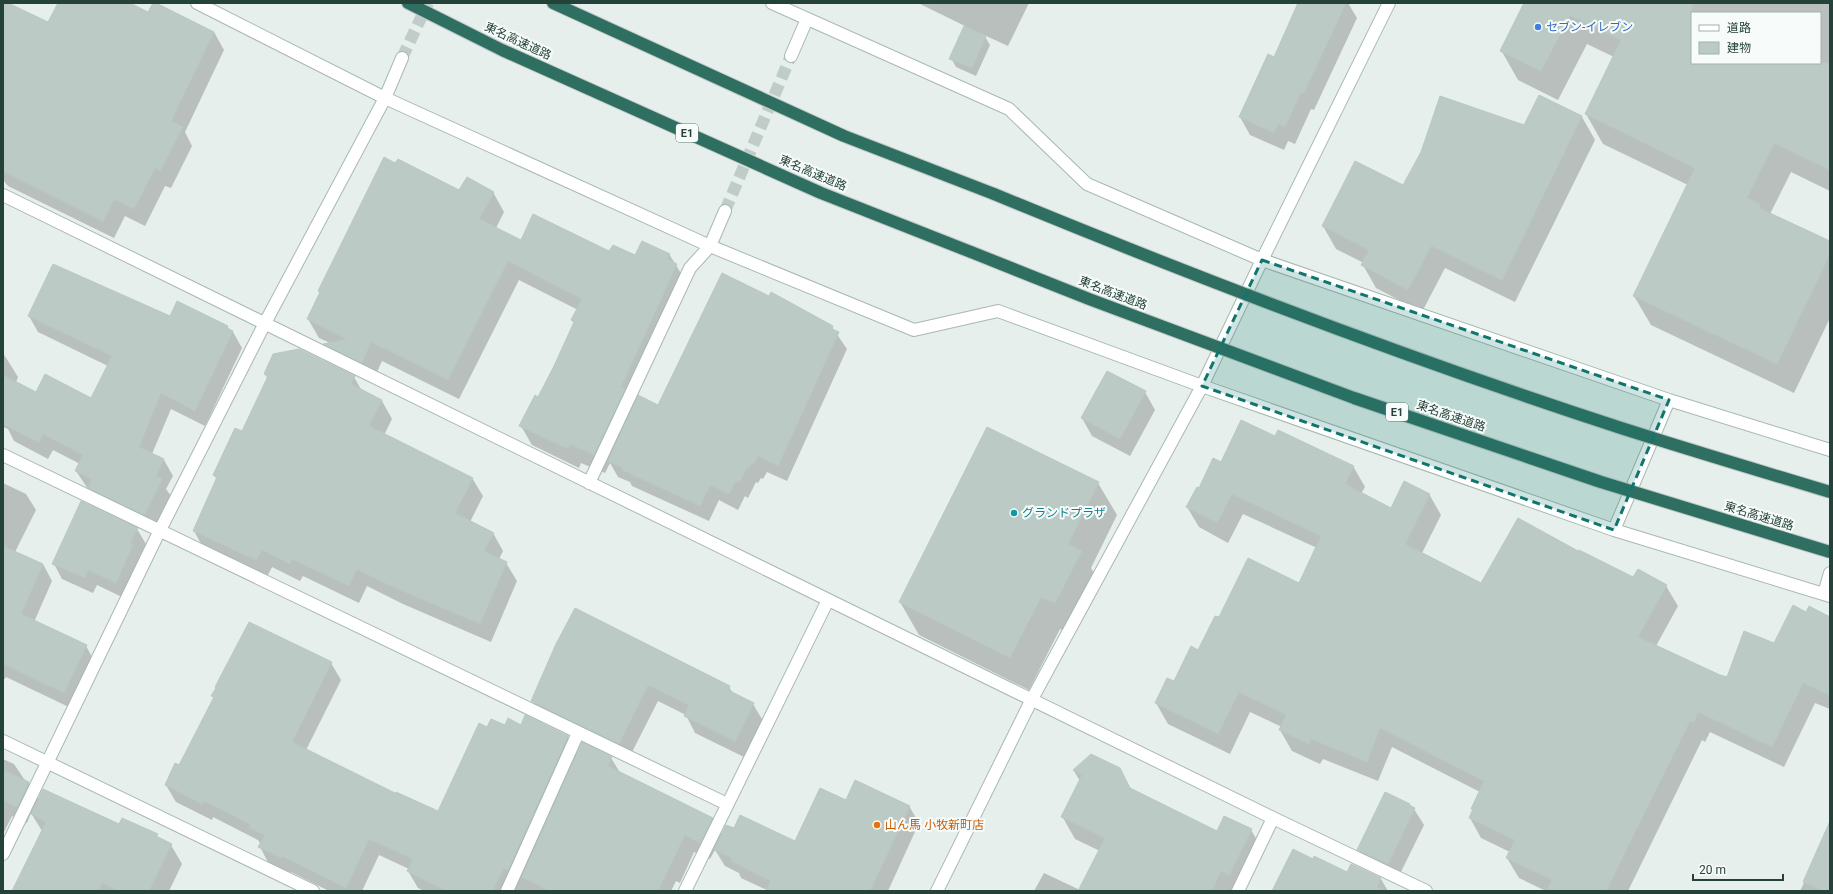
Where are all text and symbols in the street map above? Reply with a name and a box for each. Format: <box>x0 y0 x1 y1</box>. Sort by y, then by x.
legend <box>1691 12 1821 64</box>
street label: 東名高速道路 <box>482 19 554 63</box>
place label: セブン-イレブン <box>1546 20 1633 34</box>
text: 道路 <box>1727 21 1751 35</box>
marker: セブン-イレブン <box>1533 22 1543 32</box>
text: 建物 <box>1727 41 1751 55</box>
road number: E1 <box>676 124 698 142</box>
street label: 東名高速道路 <box>777 152 849 194</box>
street label: 東名高速道路 <box>1077 274 1149 312</box>
street label: 東名高速道路 <box>1415 398 1487 434</box>
road number: E1 <box>1386 403 1408 421</box>
street label: 東名高速道路 <box>1723 499 1795 533</box>
place label: グランドプラザ <box>1022 506 1106 520</box>
marker: グランドプラザ <box>1009 508 1019 518</box>
place label: 山ん馬 小牧新町店 <box>885 818 984 832</box>
marker: 山ん馬 小牧新町店 <box>872 820 882 830</box>
scale bar <box>1693 856 1783 882</box>
text: 20 m <box>1699 863 1726 877</box>

